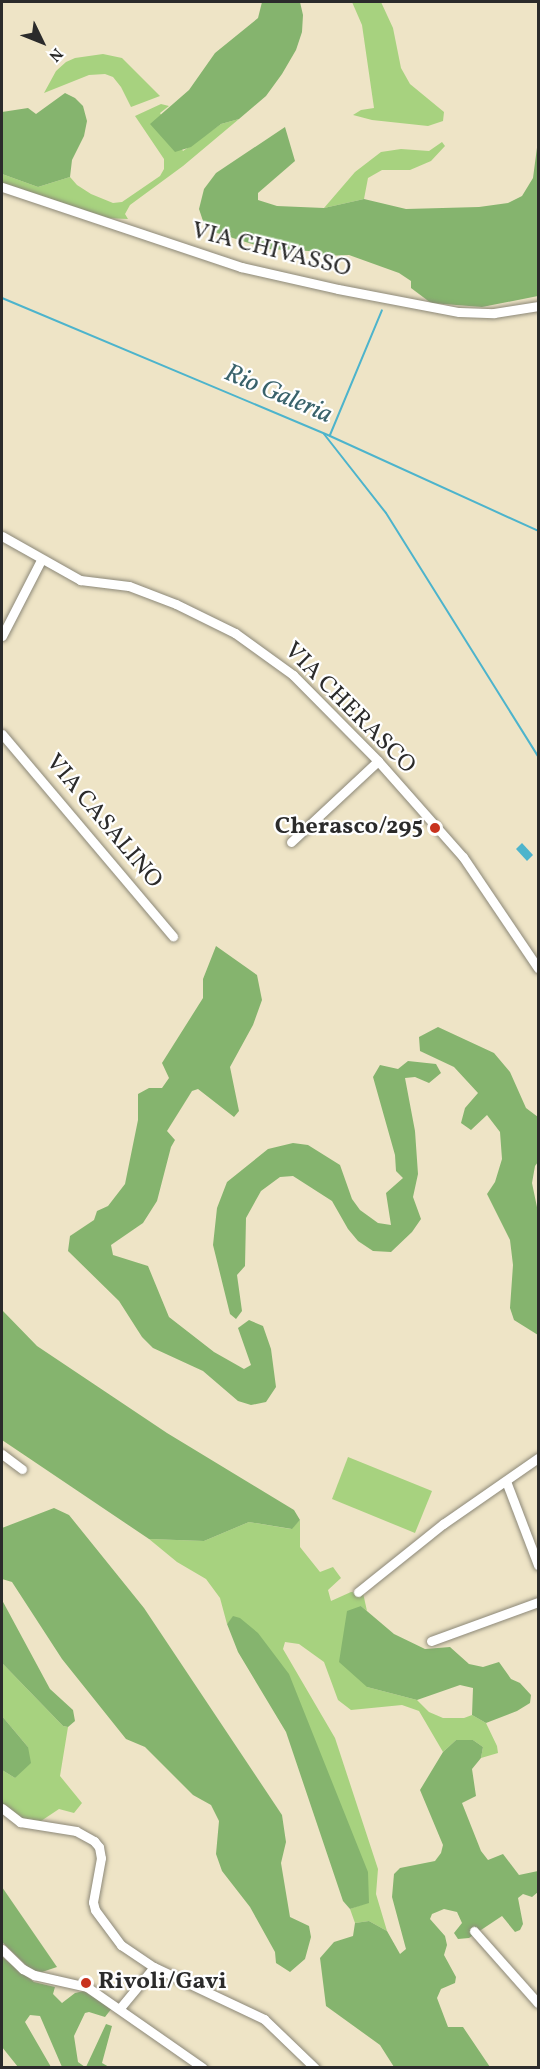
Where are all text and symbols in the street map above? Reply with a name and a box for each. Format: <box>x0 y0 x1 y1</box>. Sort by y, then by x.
north arrow <box>12 12 72 72</box>
text: N <box>43 43 67 66</box>
street label: VIA CHIVASSO <box>188 217 354 285</box>
water label: Rio Galeria <box>219 358 337 432</box>
street label: VIA CHERASCO <box>277 637 421 781</box>
street label: VIA CASALINO <box>39 749 167 895</box>
place label: Cherasco/295 <box>275 814 423 842</box>
marker: Cherasco/295 <box>428 821 442 835</box>
place label: Rivoli/Gavi <box>98 1969 227 1997</box>
marker: Rivoli/Gavi <box>79 1976 93 1990</box>

